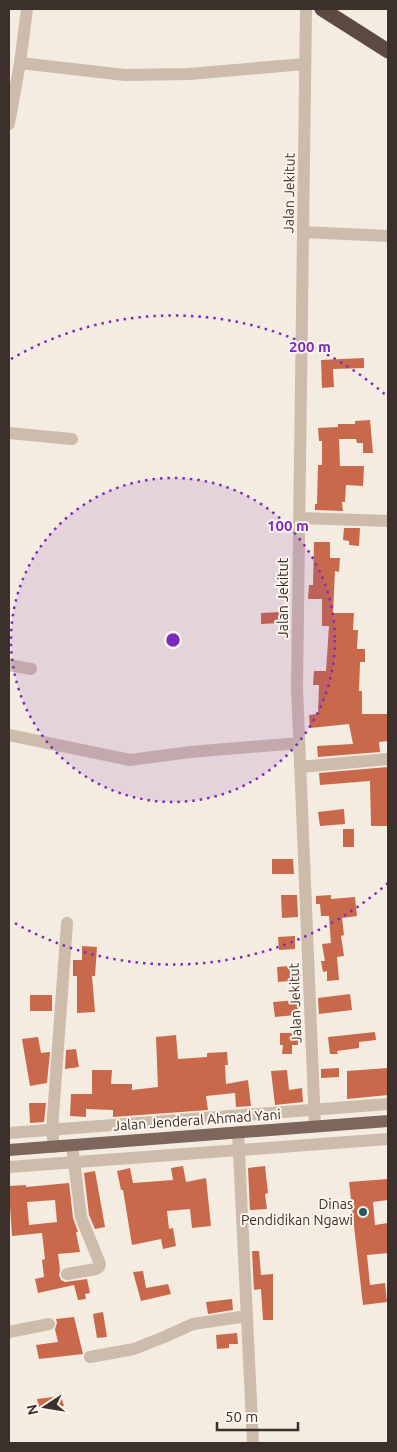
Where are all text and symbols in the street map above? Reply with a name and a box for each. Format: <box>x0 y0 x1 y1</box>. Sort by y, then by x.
street label: Jalan Jekitut <box>280 152 298 233</box>
text: 200 m <box>289 338 331 355</box>
text: 100 m <box>267 517 309 534</box>
street label: Jalan Jekitut <box>275 557 291 638</box>
centre of rings <box>164 631 182 649</box>
street label: Jalan Jekitut <box>286 962 304 1043</box>
street label: Jalan Jenderal Ahmad Yani <box>113 1106 281 1134</box>
place label: Dinas Pendidikan Ngawi <box>241 1196 353 1228</box>
marker: Dinas Pendidikan Ngawi <box>357 1206 369 1218</box>
north arrow <box>20 1382 70 1432</box>
scale bar <box>217 1400 298 1432</box>
text: N <box>23 1403 41 1416</box>
text: 50 m <box>225 1408 258 1425</box>

